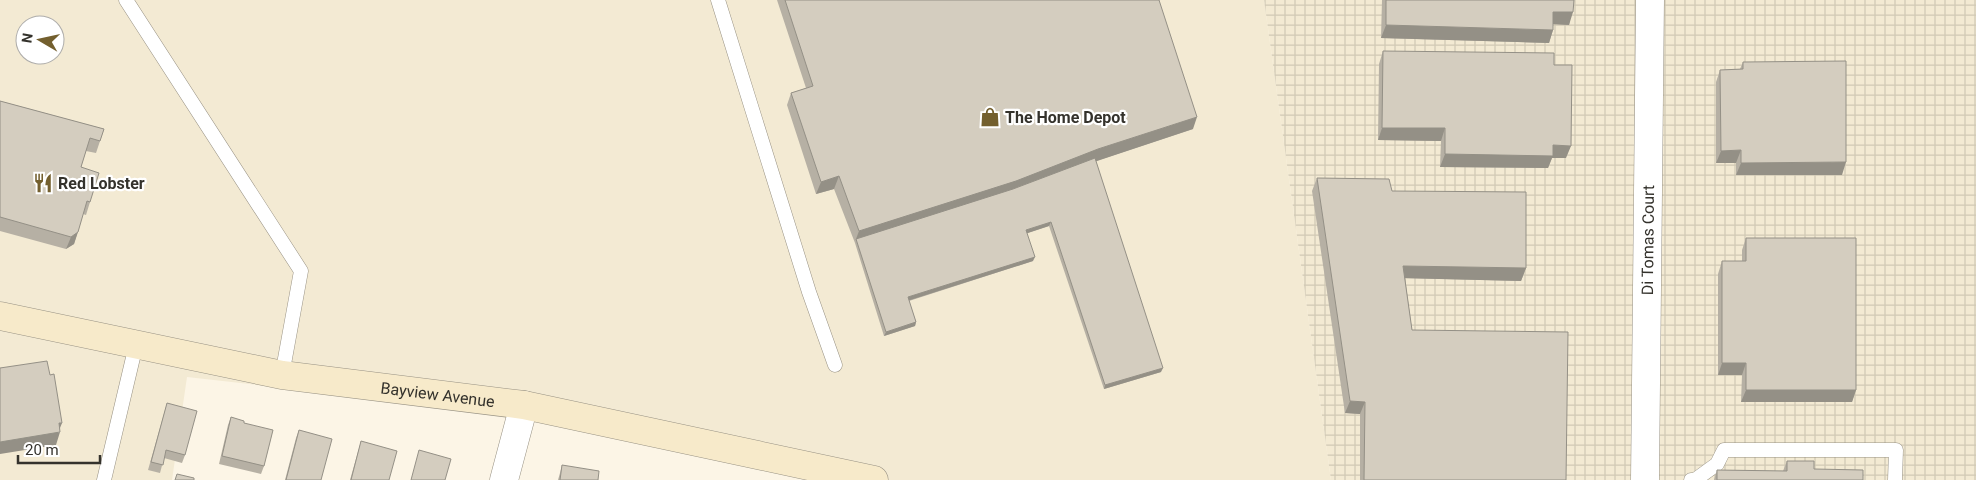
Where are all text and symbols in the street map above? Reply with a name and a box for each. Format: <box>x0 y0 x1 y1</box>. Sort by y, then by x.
north arrow <box>15 15 65 65</box>
text: N <box>18 32 36 44</box>
shop icon: The Home Depot <box>979 106 1001 128</box>
place label: The Home Depot <box>1005 108 1126 127</box>
restaurant icon: Red Lobster <box>32 172 54 194</box>
place label: Red Lobster <box>58 174 145 193</box>
street label: Di Tomas Court <box>1637 185 1658 295</box>
street label: Bayview Avenue <box>380 378 496 411</box>
scale bar <box>18 432 100 464</box>
text: 20 m <box>25 441 59 459</box>

